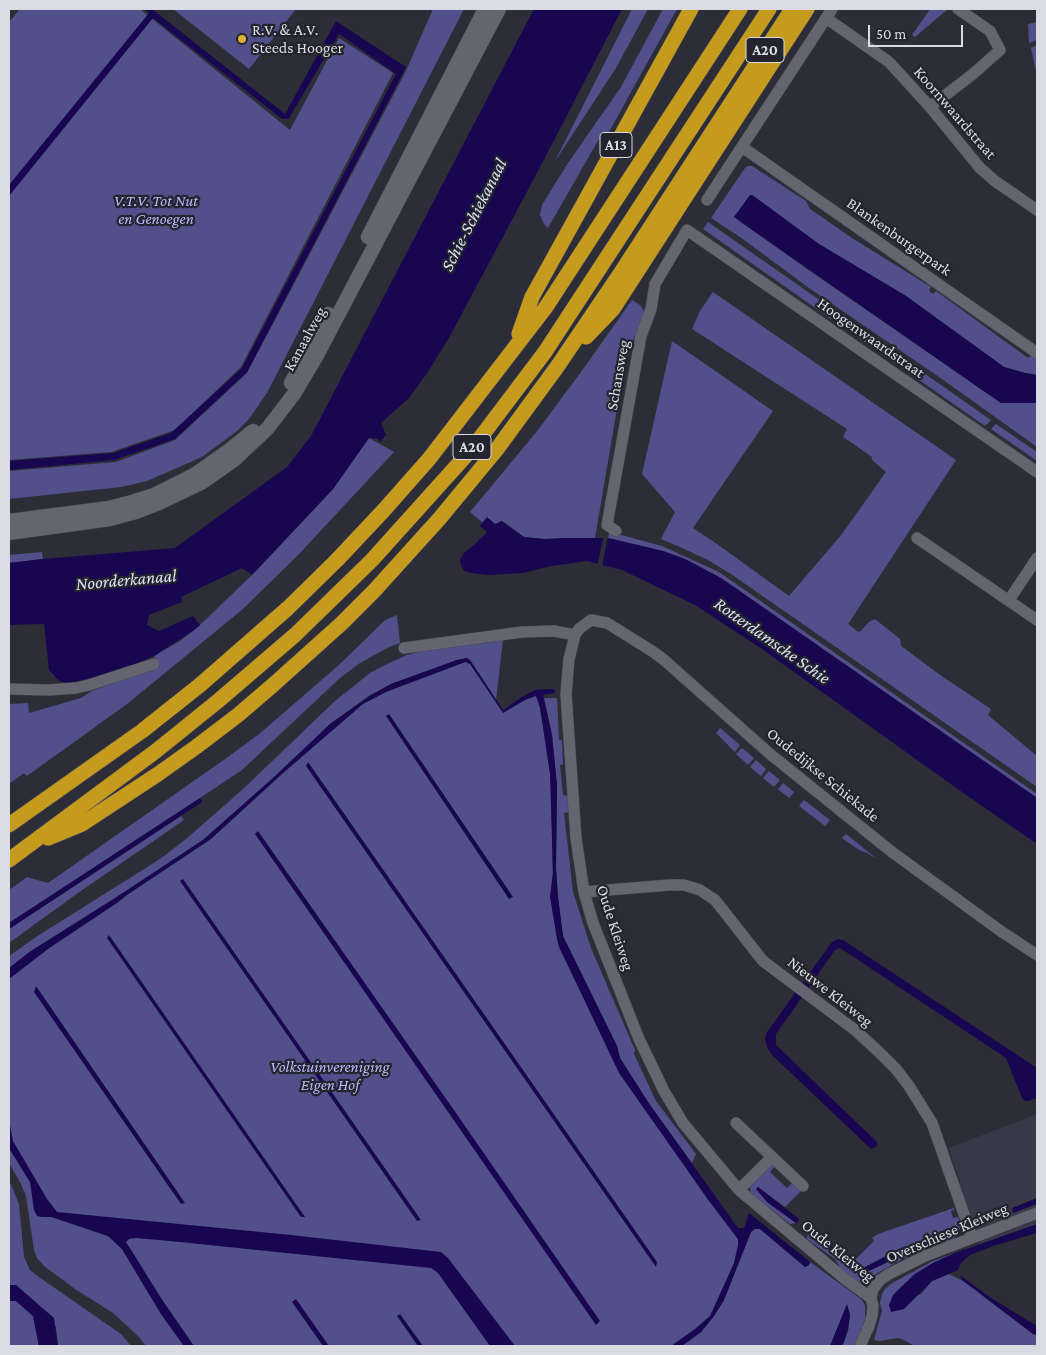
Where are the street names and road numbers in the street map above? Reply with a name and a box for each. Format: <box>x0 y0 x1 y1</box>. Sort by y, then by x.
road number: A20 <box>746 38 784 62</box>
street label: Koornwaardstraat <box>910 63 1000 163</box>
road number: A13 <box>600 132 632 158</box>
street label: Blankenburgerpark <box>843 194 955 280</box>
street label: Hoogenwaardstraat <box>814 294 928 382</box>
street label: Kanaalweg <box>280 304 330 374</box>
street label: Schansweg <box>602 338 634 412</box>
road number: A20 <box>453 434 491 460</box>
street label: Oudedijkse Schiekade <box>763 724 883 826</box>
street label: Oude Kleiweg <box>592 883 638 973</box>
street label: Nieuwe Kleiweg <box>784 953 876 1031</box>
street label: Overschiese Kleiweg <box>883 1199 1011 1267</box>
street label: Oude Kleiweg <box>798 1216 878 1286</box>

